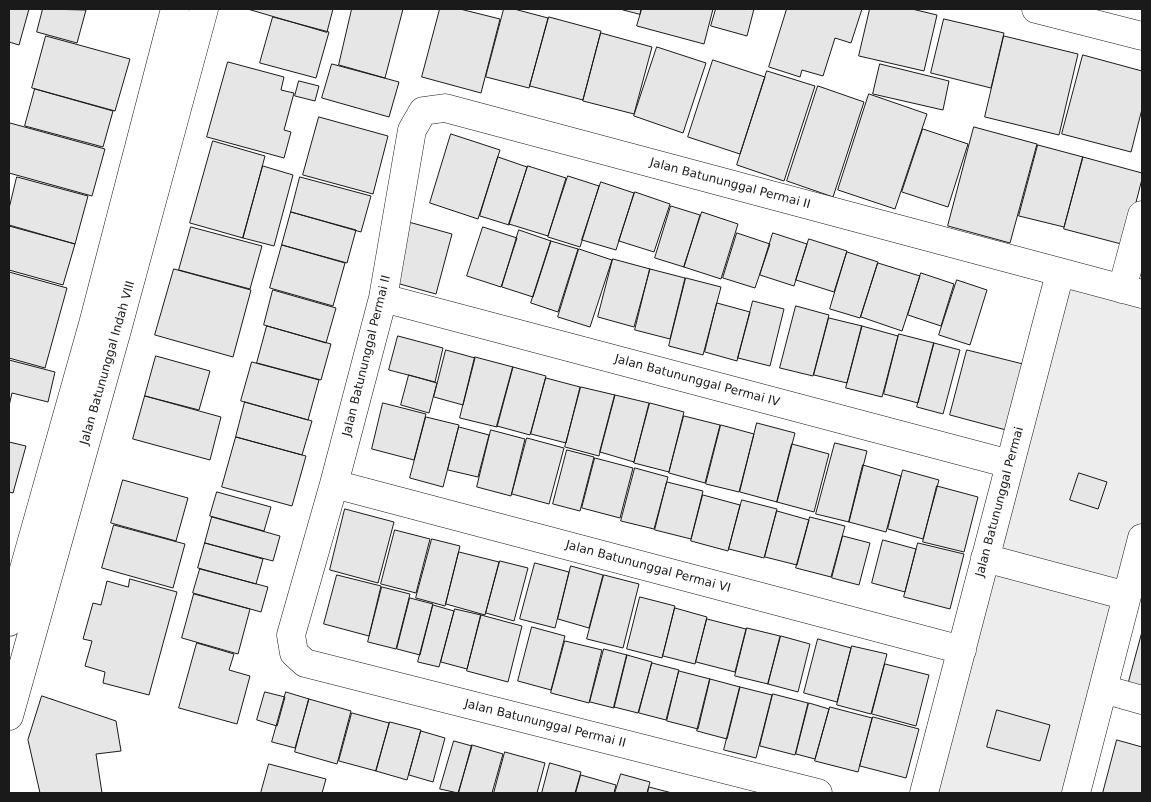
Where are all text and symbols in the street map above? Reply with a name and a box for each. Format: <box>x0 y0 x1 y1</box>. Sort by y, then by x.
street label: Jalan Batununggal Permai II <box>648 156 812 212</box>
street label: Jalan Batununggal Permai II <box>340 274 394 438</box>
street label: Jalan Batununggal Indah VIII <box>78 279 138 447</box>
street label: Jalan Batununggal Permai IV <box>613 352 781 410</box>
street label: Jalan Batununggal Permai <box>973 425 1027 579</box>
street label: Jalan Batununggal Permai VI <box>564 538 732 596</box>
street label: Jalan Batununggal Permai II <box>463 697 627 751</box>

